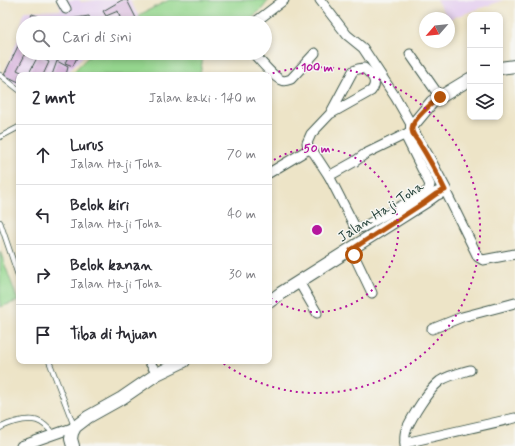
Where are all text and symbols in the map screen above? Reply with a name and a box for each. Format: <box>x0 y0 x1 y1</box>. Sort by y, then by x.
north arrow <box>419 12 455 48</box>
map controls <box>467 12 503 120</box>
button: + <box>467 12 503 48</box>
search box <box>16 16 272 60</box>
icon: search <box>30 27 52 49</box>
text: Cari di sini <box>62 28 132 48</box>
button: − <box>467 48 503 84</box>
text: 100 m <box>301 60 334 76</box>
button: layers <box>467 84 503 120</box>
text: 2 mnt <box>32 87 76 109</box>
route end <box>431 88 449 106</box>
text: Jalan kaki · 140 m <box>149 90 256 107</box>
text: Lurus <box>70 136 103 156</box>
text: 50 m <box>304 141 331 157</box>
icon: ahead <box>32 144 54 166</box>
text: 70 m <box>227 146 256 163</box>
text: Jalan Haji Toha <box>70 156 162 173</box>
street label: Jalan Haji Toha <box>335 177 428 246</box>
text: Belok kiri <box>70 196 129 216</box>
icon: left <box>32 204 54 226</box>
text: 40 m <box>227 206 256 223</box>
text: Jalan Haji Toha <box>70 216 162 233</box>
centre of rings <box>310 223 324 237</box>
route start <box>345 246 363 264</box>
text: Belok kanan <box>70 256 153 276</box>
icon: right <box>32 264 54 286</box>
text: 30 m <box>229 266 256 283</box>
text: Jalan Haji Toha <box>70 276 162 293</box>
icon: arrive <box>32 324 54 346</box>
text: Tiba di tujuan <box>70 325 157 345</box>

